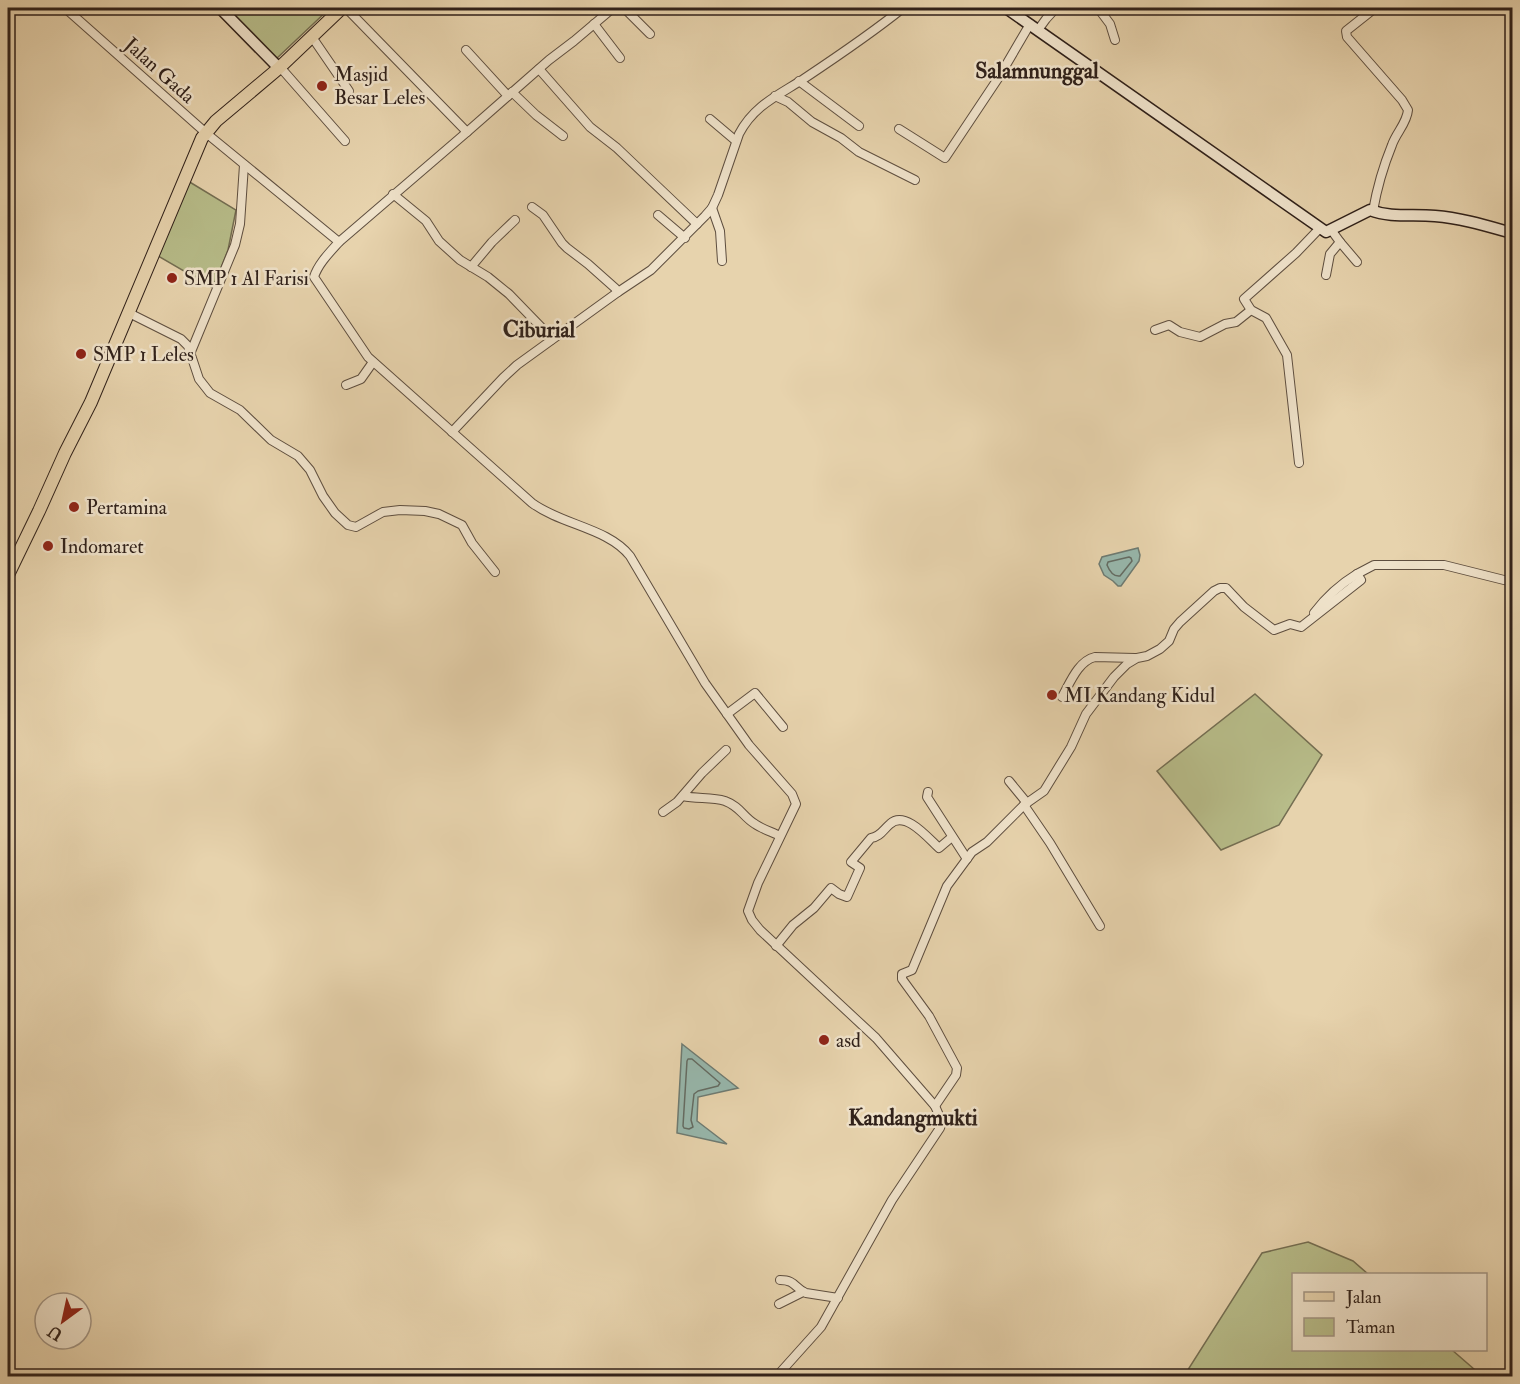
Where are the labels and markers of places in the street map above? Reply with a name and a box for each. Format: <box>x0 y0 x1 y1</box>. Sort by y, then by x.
place label: Masjid Besar Leles <box>334 62 425 110</box>
marker: Masjid Besar Leles <box>315 79 329 93</box>
place label: SMP 1 Al Farisi <box>184 266 309 291</box>
marker: SMP 1 Al Farisi <box>165 271 179 285</box>
place label: SMP 1 Leles <box>93 342 194 367</box>
marker: SMP 1 Leles <box>74 347 88 361</box>
place label: Pertamina <box>86 495 168 520</box>
marker: Pertamina <box>67 500 81 514</box>
place label: Indomaret <box>60 534 144 559</box>
marker: Indomaret <box>41 539 55 553</box>
place label: MI Kandang Kidul <box>1064 683 1215 708</box>
marker: MI Kandang Kidul <box>1045 688 1059 702</box>
place label: asd <box>836 1028 861 1053</box>
marker: asd <box>817 1033 831 1047</box>

